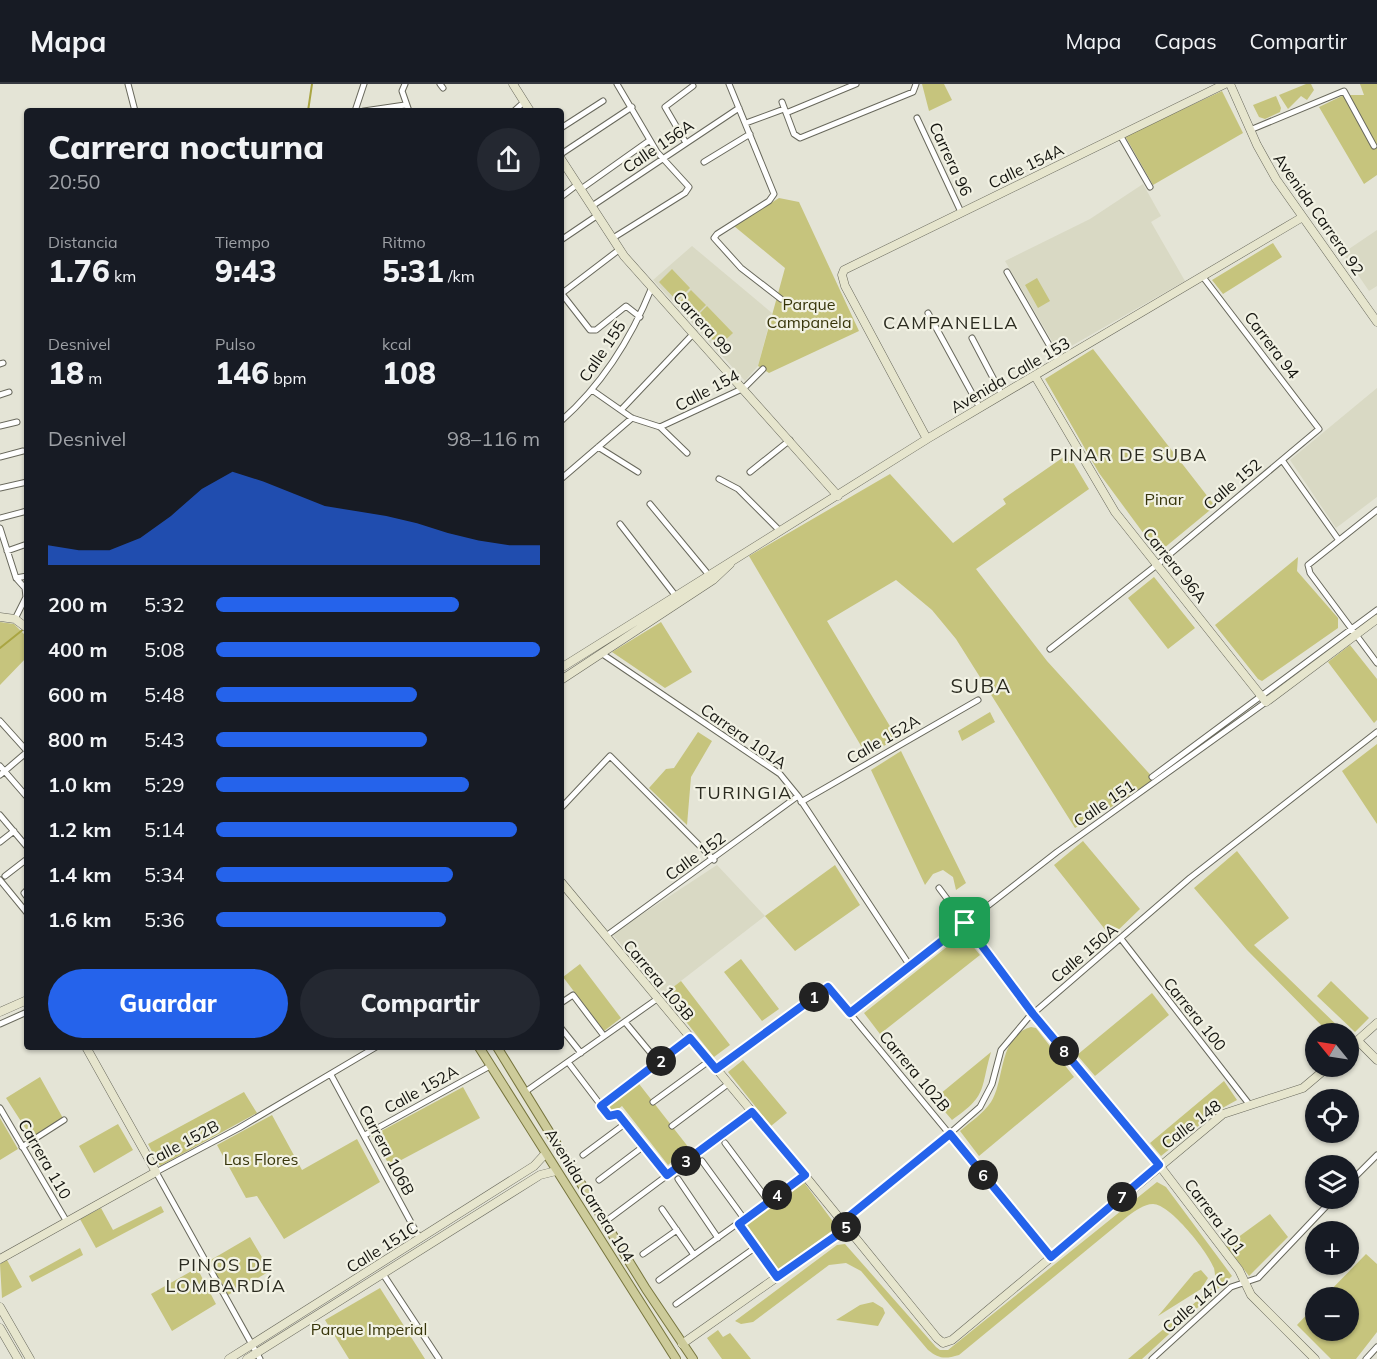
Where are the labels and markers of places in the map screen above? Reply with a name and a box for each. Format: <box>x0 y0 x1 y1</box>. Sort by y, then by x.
pin <box>939 897 990 948</box>
pin: 1 <box>799 982 829 1012</box>
pin: 8 <box>1049 1036 1079 1066</box>
pin: 2 <box>646 1046 676 1076</box>
pin: 3 <box>671 1146 701 1176</box>
pin: 6 <box>968 1160 998 1190</box>
pin: 4 <box>762 1180 792 1210</box>
pin: 7 <box>1107 1182 1137 1212</box>
pin: 5 <box>831 1212 861 1242</box>

